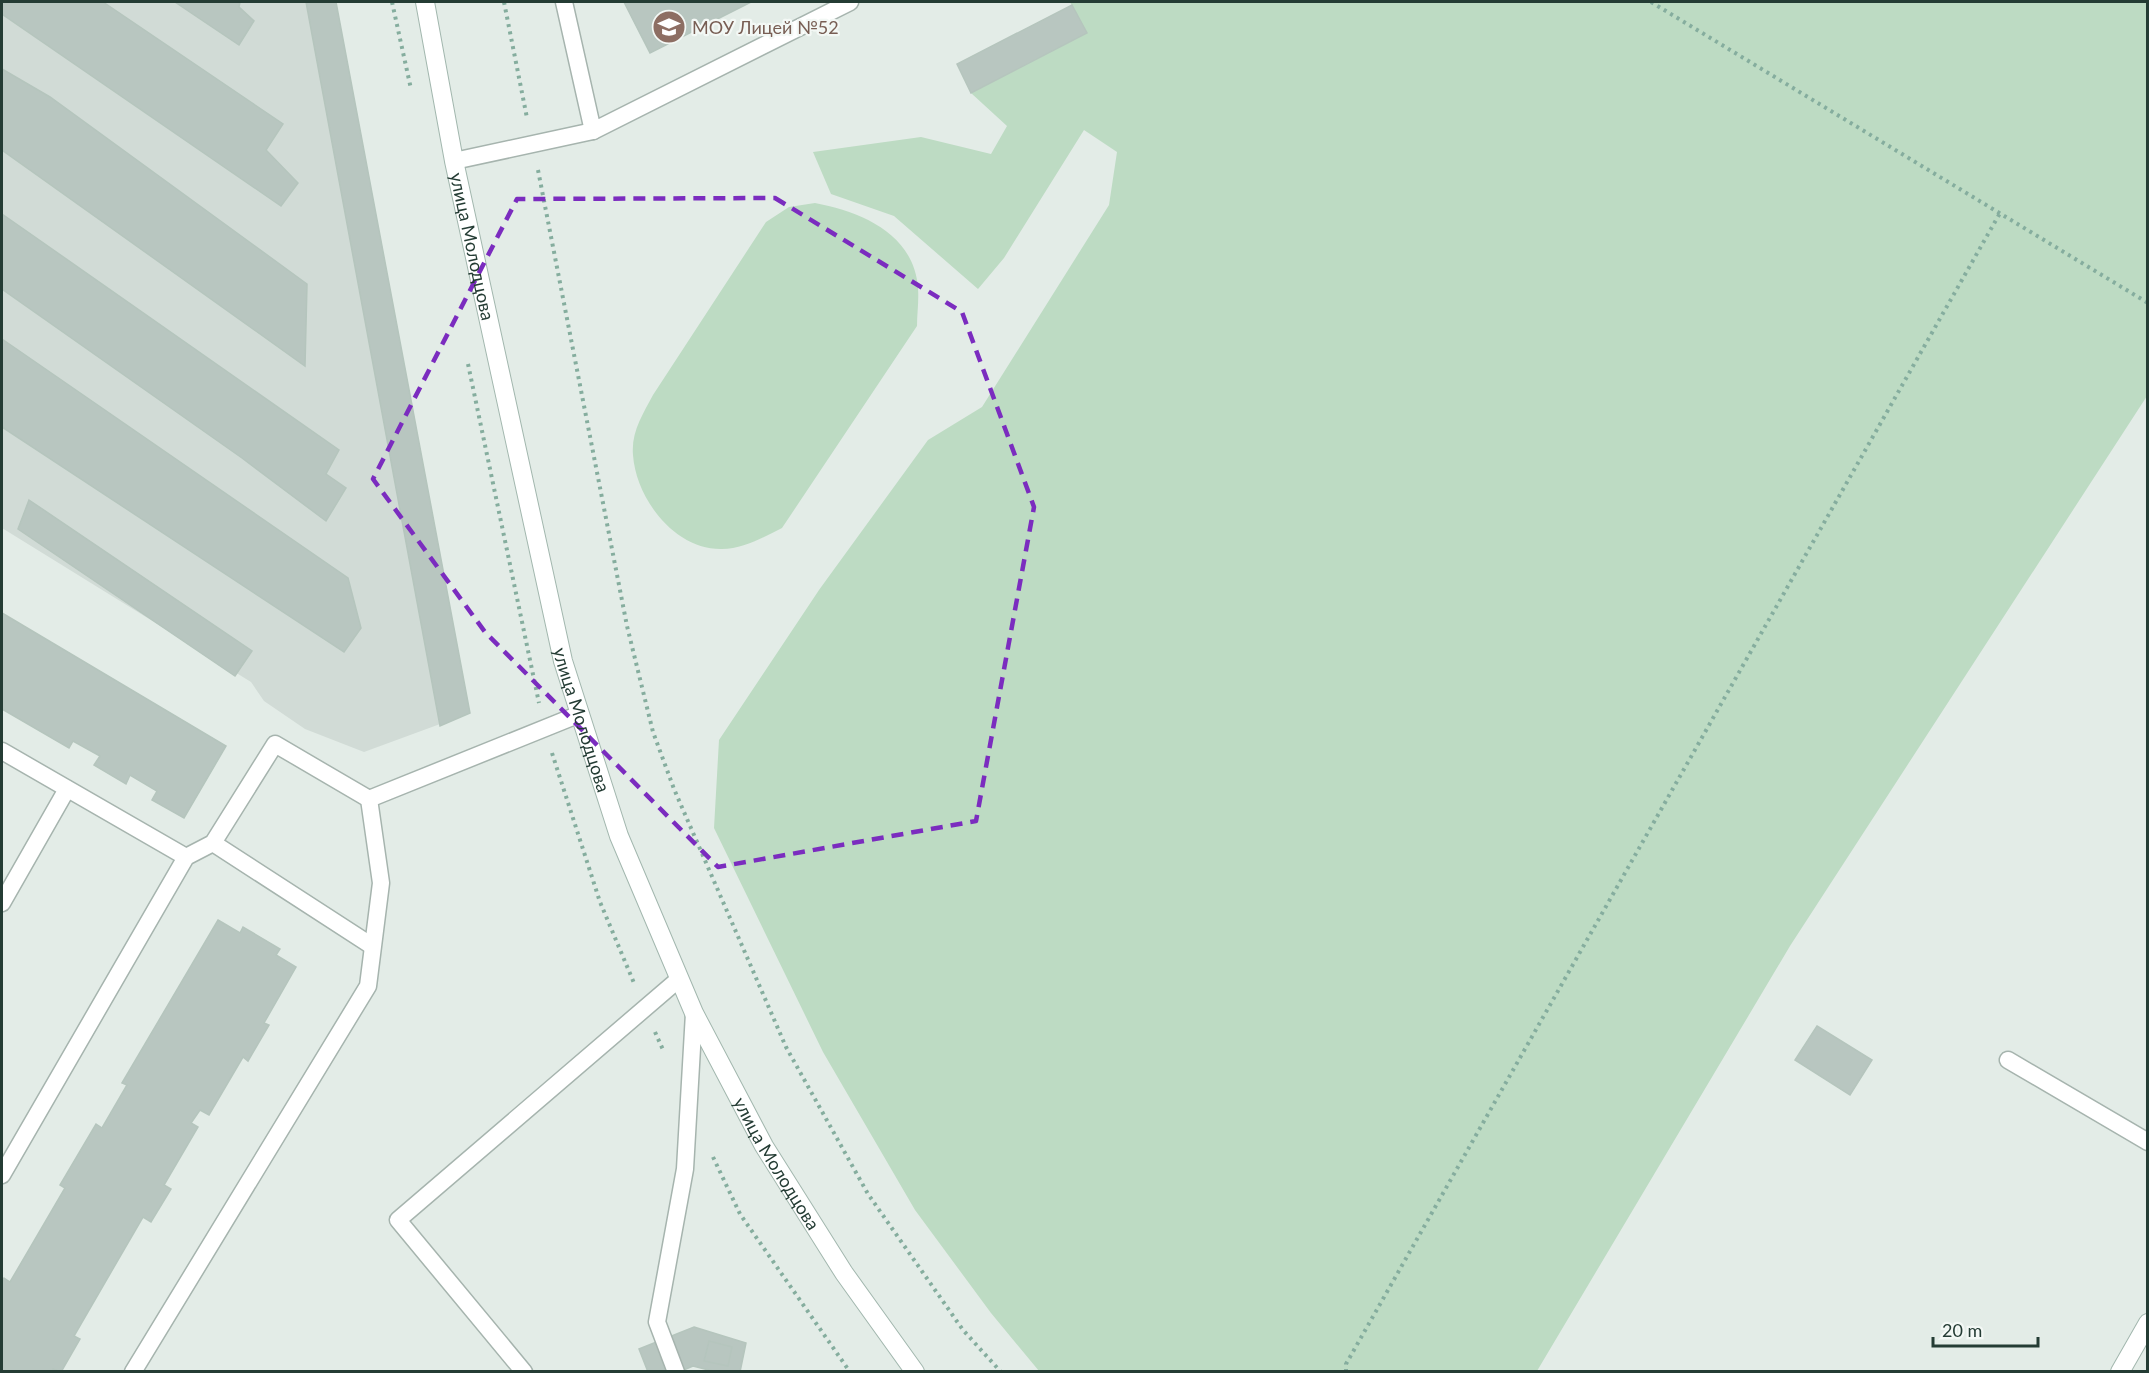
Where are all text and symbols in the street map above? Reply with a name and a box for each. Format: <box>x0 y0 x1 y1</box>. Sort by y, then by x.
school or university icon: МОУ Лицей №52 <box>651 9 687 45</box>
place label: МОУ Лицей №52 <box>692 16 839 38</box>
street label: улица Молодцова <box>446 170 499 322</box>
street label: улица Молодцова <box>549 645 615 795</box>
street label: улица Молодцова <box>729 1093 825 1234</box>
scale bar <box>1933 1310 2038 1348</box>
text: 20 m <box>1942 1319 1982 1341</box>

